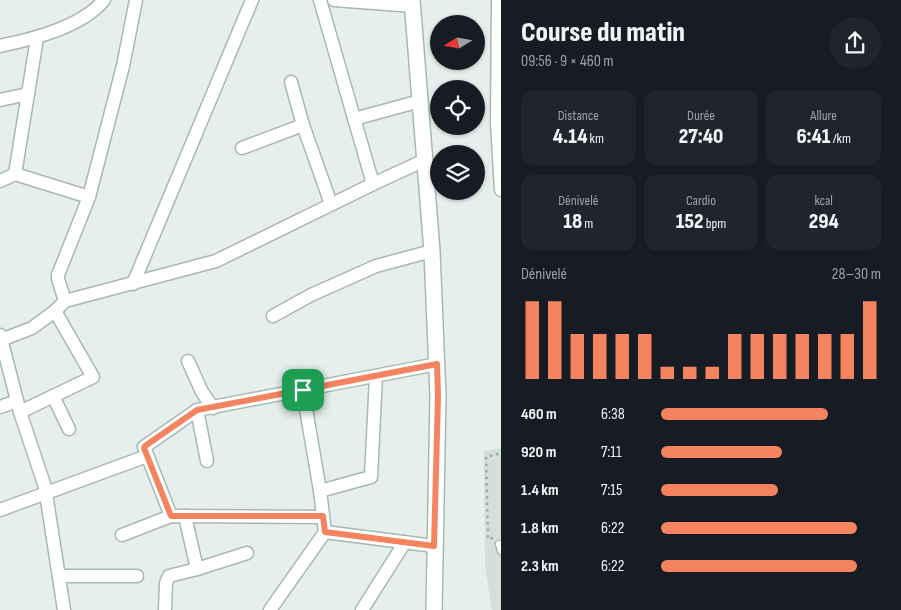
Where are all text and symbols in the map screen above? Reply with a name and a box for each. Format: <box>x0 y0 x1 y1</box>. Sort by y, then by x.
north arrow <box>430 15 485 70</box>
map controls <box>430 15 485 200</box>
text: Course du matin <box>521 16 685 49</box>
button: share <box>829 17 881 69</box>
text: 09:56 · 9 × 460 m <box>521 52 614 71</box>
button: locate <box>430 80 485 135</box>
text: Distance <box>558 107 599 124</box>
text: Durée <box>687 107 715 124</box>
text: Allure <box>810 107 837 124</box>
text: 4.14 <box>553 124 587 149</box>
text: 27:40 <box>679 124 723 149</box>
text: 6:41 <box>796 124 830 149</box>
text: km <box>587 130 604 147</box>
text: /km <box>830 130 851 147</box>
button: layers <box>430 145 485 200</box>
text: Dénivelé <box>558 192 598 209</box>
text: Cardio <box>686 192 716 209</box>
text: kcal <box>814 192 833 209</box>
text: 18 <box>563 209 582 234</box>
text: 152 <box>676 209 703 234</box>
text: 294 <box>809 209 839 234</box>
text: m <box>582 215 593 232</box>
text: bpm <box>703 215 726 232</box>
text: Dénivelé <box>521 265 567 284</box>
text: 28–30 m <box>832 265 881 284</box>
pin <box>282 369 324 411</box>
icon: arrive <box>289 376 317 404</box>
text: 460 m <box>521 405 557 424</box>
text: 6:38 <box>601 405 625 424</box>
text: 920 m <box>521 443 556 462</box>
text: 7:11 <box>601 443 622 462</box>
text: 1.4 km <box>521 481 559 500</box>
text: 7:15 <box>601 481 622 500</box>
text: 1.8 km <box>521 519 559 538</box>
text: 6:22 <box>601 519 624 538</box>
text: 2.3 km <box>521 557 559 576</box>
text: 6:22 <box>601 557 624 576</box>

